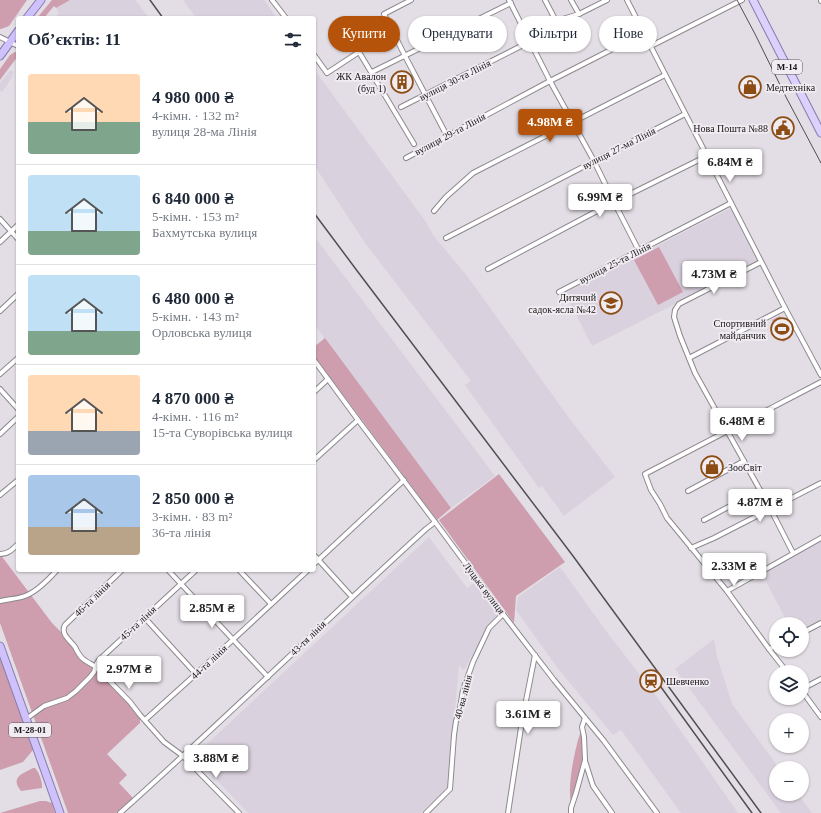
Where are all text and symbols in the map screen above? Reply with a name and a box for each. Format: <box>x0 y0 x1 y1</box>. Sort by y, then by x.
chip: Купити <box>328 16 400 52</box>
chip: Орендувати <box>408 16 507 52</box>
chip: Фільтри <box>515 16 591 52</box>
chip: Нове <box>599 16 657 52</box>
icon: filters <box>282 29 304 51</box>
text: Об’єктів: 11 <box>28 30 121 49</box>
street label: вулиця 30-та Лінія <box>417 57 493 103</box>
road number: М-14 <box>772 60 802 74</box>
building icon: ЖК Авалон (буд 1) <box>389 69 415 95</box>
place label: ЖК Авалон (буд 1) <box>336 71 387 95</box>
shop icon: Медтехніка <box>737 74 763 100</box>
place label: Медтехніка <box>766 82 816 93</box>
text: 4 980 000 ₴ <box>152 88 234 107</box>
icon: home <box>60 90 108 138</box>
text: 4-кімн. · 132 m² <box>152 108 239 123</box>
pin: 4.98M ₴ <box>513 109 587 143</box>
street label: вулиця 29-та Лінія <box>413 110 488 157</box>
text: 4.98M ₴ <box>527 114 573 129</box>
public building icon: Нова Пошта №88 <box>770 115 796 141</box>
place label: Нова Пошта №88 <box>693 123 768 134</box>
text: вулиця 28-ма Лінія <box>152 124 257 139</box>
street label: вулиця 27-ма Лінія <box>581 125 658 171</box>
pin: 6.84M ₴ <box>693 149 767 183</box>
text: 6.84M ₴ <box>707 154 753 169</box>
pin: 6.99M ₴ <box>563 184 637 218</box>
text: 6 840 000 ₴ <box>152 189 234 208</box>
text: 6.99M ₴ <box>577 189 623 204</box>
icon: home <box>60 191 108 239</box>
text: 5-кімн. · 153 m² <box>152 209 239 224</box>
text: Бахмутська вулиця <box>152 225 257 240</box>
street label: вулиця 25-та Лінія <box>577 240 653 286</box>
pin: 4.73M ₴ <box>677 261 751 295</box>
text: 4.73M ₴ <box>691 266 737 281</box>
text: 6 480 000 ₴ <box>152 289 234 308</box>
school or university icon: Дитячий садок-ясла №42 <box>598 290 624 316</box>
icon: home <box>60 291 108 339</box>
place label: Дитячий садок-ясла №42 <box>528 292 597 315</box>
text: 5-кімн. · 143 m² <box>152 309 239 324</box>
sports icon: Спортивний майданчик <box>769 316 795 342</box>
place label: Спортивний майданчик <box>714 318 767 341</box>
text: Орловська вулиця <box>152 325 252 340</box>
text: 4 870 000 ₴ <box>152 389 234 408</box>
icon: home <box>60 391 108 439</box>
pin: 6.48M ₴ <box>705 408 779 442</box>
text: 4-кімн. · 116 m² <box>152 409 238 424</box>
text: 6.48M ₴ <box>719 413 765 428</box>
text: 15-та Суворівська вулиця <box>152 425 293 440</box>
shop icon: ЗооСвіт <box>699 454 725 480</box>
place label: ЗооСвіт <box>728 462 762 473</box>
text: 2 850 000 ₴ <box>152 489 234 508</box>
pin: 4.87M ₴ <box>723 489 797 523</box>
icon: home <box>60 491 108 539</box>
text: 4.87M ₴ <box>737 494 783 509</box>
text: 3-кімн. · 83 m² <box>152 509 232 524</box>
text: 36-та лінія <box>152 525 211 540</box>
pin: 2.33M ₴ <box>697 553 771 587</box>
text: 2.33M ₴ <box>711 558 757 573</box>
street label: Луцька вулиця <box>461 560 507 617</box>
street label: 46-та лінія <box>72 579 112 619</box>
pin: 2.85M ₴ <box>175 595 249 629</box>
text: 2.85M ₴ <box>189 600 235 615</box>
street label: 45-та лінія <box>118 603 159 642</box>
map controls <box>769 617 809 801</box>
button: locate <box>769 617 809 657</box>
street label: 43-тя лінія <box>288 618 328 658</box>
street label: 44-та лінія <box>189 642 230 681</box>
pin: 2.97M ₴ <box>92 656 166 690</box>
text: 2.97M ₴ <box>106 661 152 676</box>
button: layers <box>769 665 809 705</box>
station icon: Шевченко <box>638 668 664 694</box>
street label: 40-ва лінія <box>452 673 474 720</box>
place label: Шевченко <box>666 676 709 687</box>
pin: 3.61M ₴ <box>491 701 565 735</box>
text: 3.61M ₴ <box>505 706 551 721</box>
button: + <box>769 713 809 753</box>
road number: М-28-01 <box>9 723 51 737</box>
pin: 3.88M ₴ <box>179 745 253 779</box>
text: 3.88M ₴ <box>193 750 239 765</box>
button: − <box>769 761 809 801</box>

